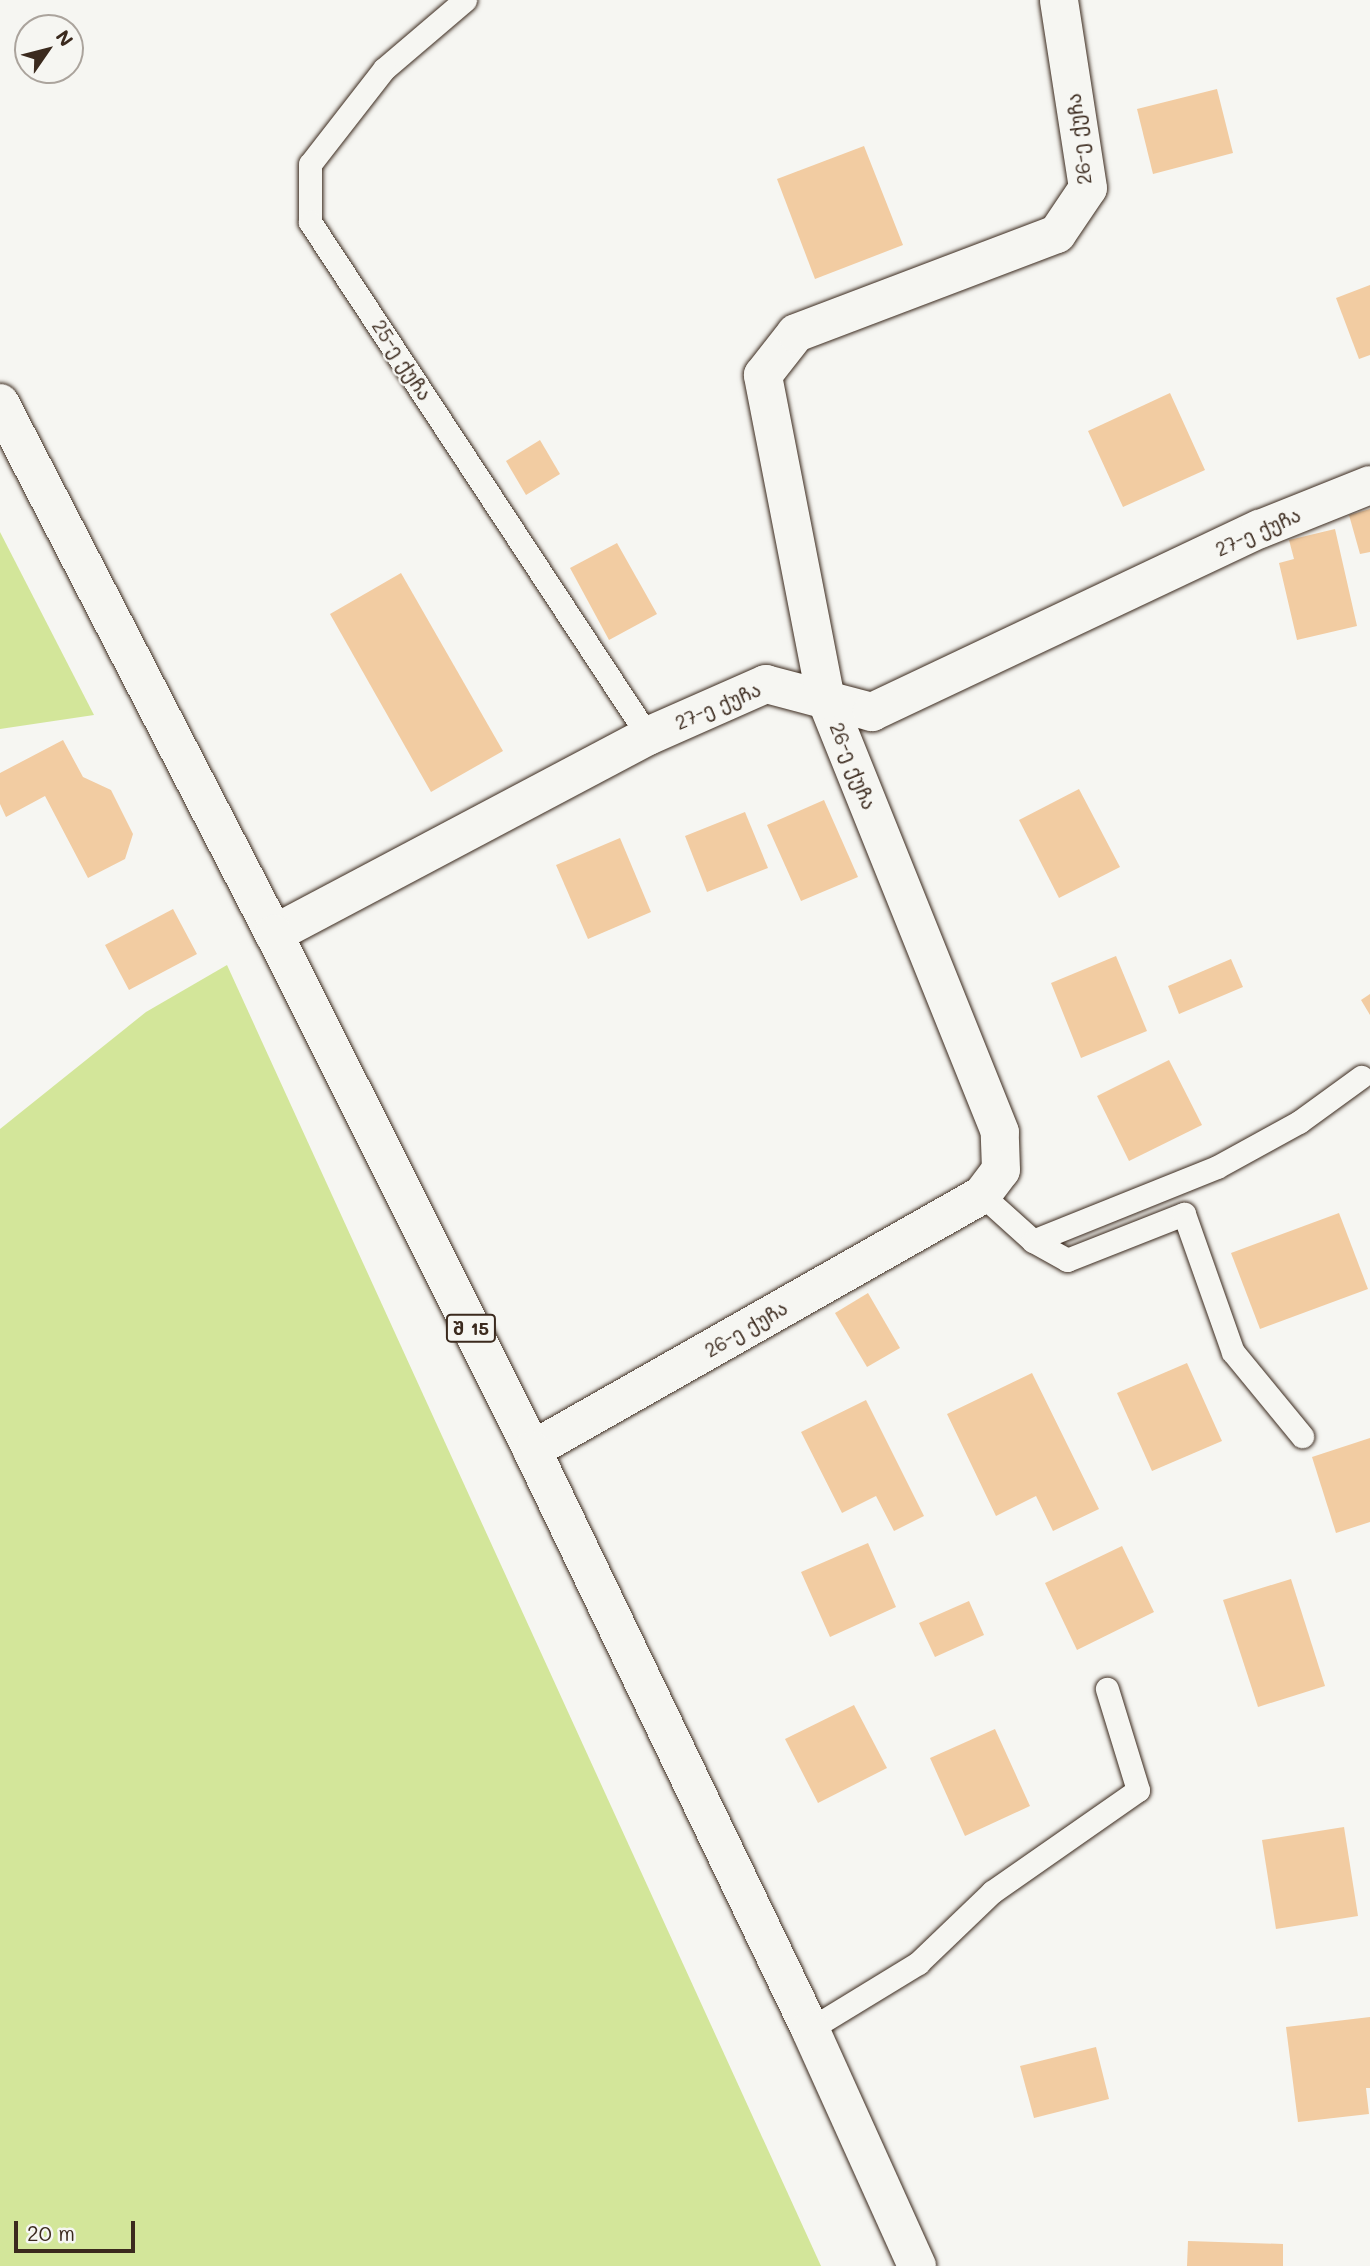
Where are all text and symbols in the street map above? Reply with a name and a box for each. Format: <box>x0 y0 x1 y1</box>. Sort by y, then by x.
north arrow <box>14 14 84 84</box>
text: N <box>51 25 79 51</box>
street label: 26-ე ქუჩა <box>1062 92 1096 186</box>
street label: 25-ე ქუჩა <box>368 315 436 405</box>
street label: 27-ე ქუჩა <box>1212 503 1304 561</box>
street label: 27-ე ქუჩა <box>672 678 764 734</box>
street label: 26-ე ქუჩა <box>825 719 881 813</box>
street label: 26-ე ქუჩა <box>701 1296 791 1362</box>
road number: შ 15 <box>445 1314 497 1343</box>
scale bar <box>18 2206 138 2250</box>
text: 20 m <box>27 2219 75 2246</box>

